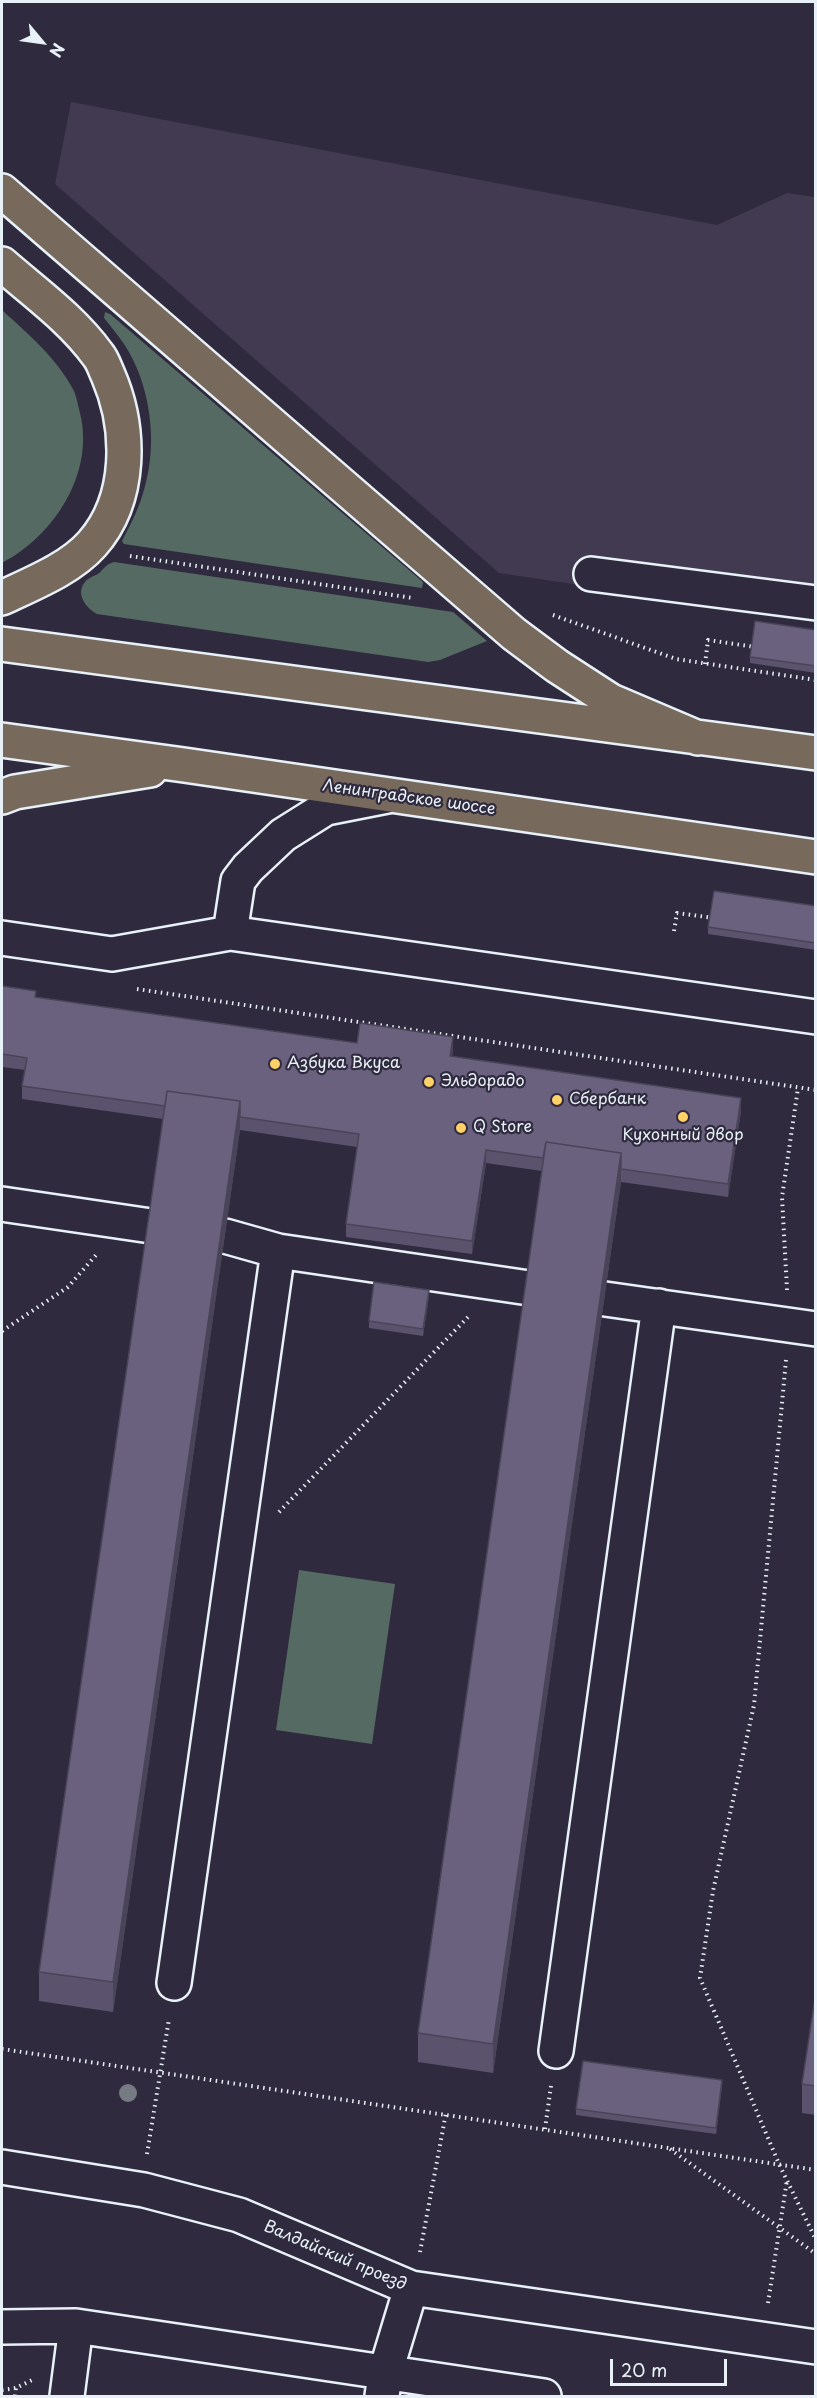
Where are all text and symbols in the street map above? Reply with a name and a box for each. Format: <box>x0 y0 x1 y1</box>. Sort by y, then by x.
north arrow <box>12 12 72 72</box>
text: N <box>44 39 71 62</box>
street label: Ленинградское шоссе <box>321 776 497 820</box>
place label: Азбука Вкуса <box>287 1054 400 1074</box>
marker: Азбука Вкуса <box>268 1057 282 1071</box>
place label: Эльдорадо <box>441 1072 525 1092</box>
marker: Эльдорадо <box>422 1075 436 1089</box>
place label: Сбербанк <box>569 1090 646 1110</box>
marker: Сбербанк <box>550 1093 564 1107</box>
marker: Кухонный двор <box>676 1110 690 1124</box>
place label: Q Store <box>473 1118 532 1138</box>
marker: Q Store <box>454 1121 468 1135</box>
place label: Кухонный двор <box>622 1126 744 1146</box>
street label: Валдайский проезд <box>261 2217 409 2295</box>
scale bar <box>613 2347 730 2385</box>
text: 20 m <box>621 2356 667 2383</box>

